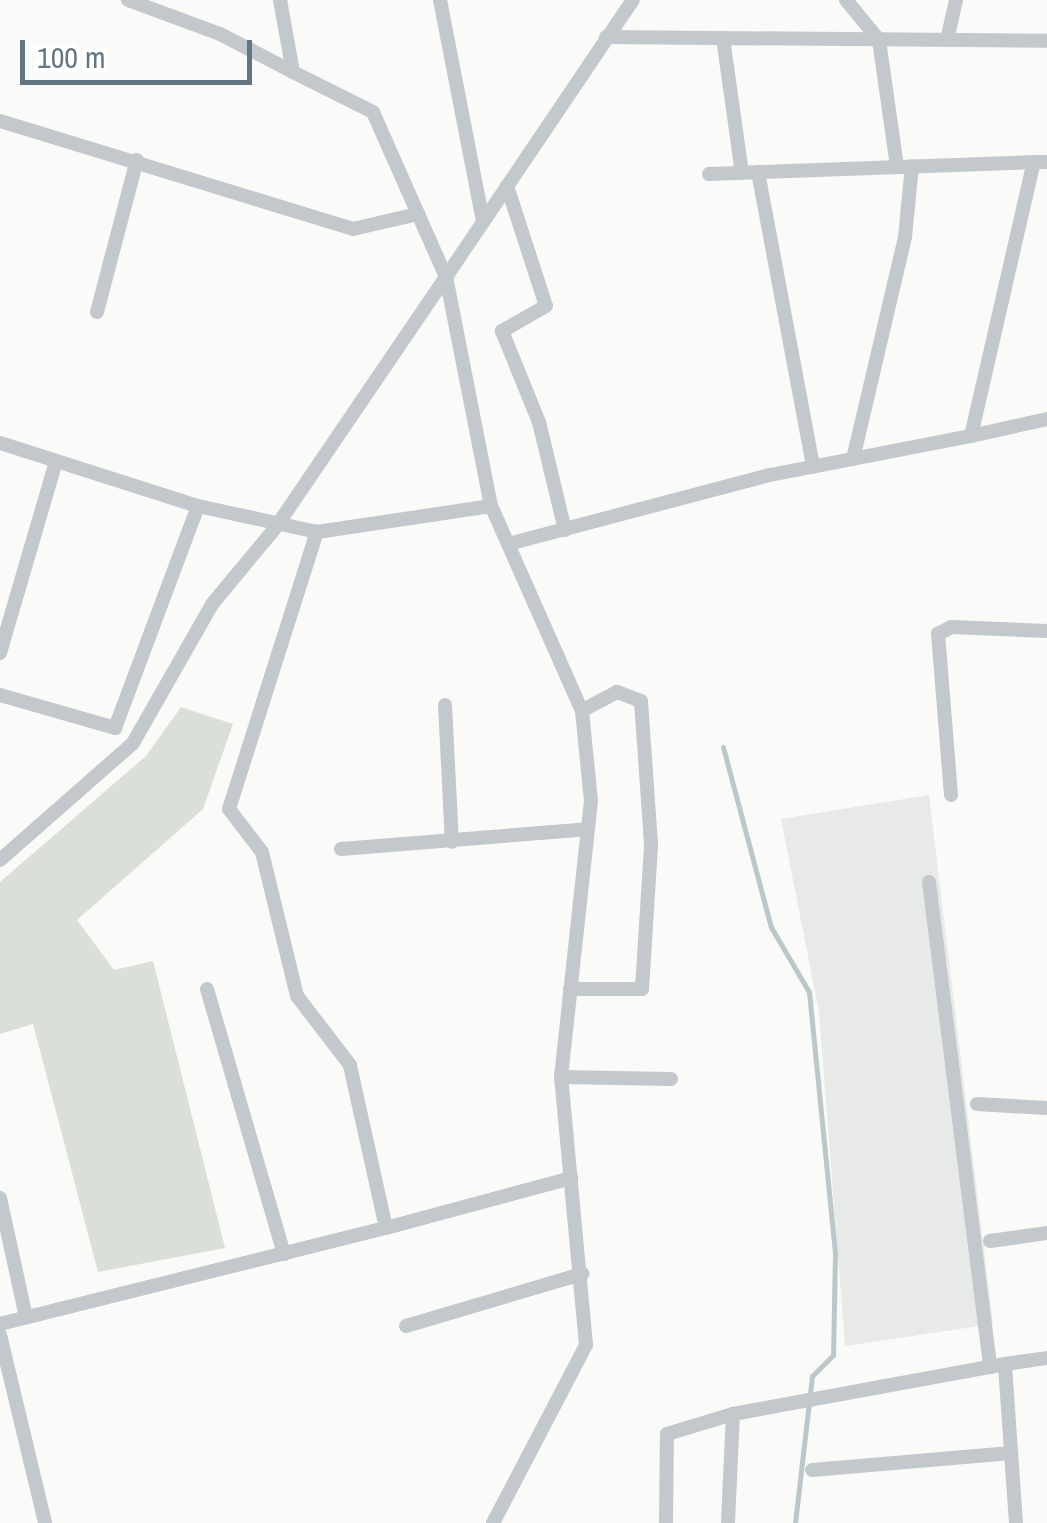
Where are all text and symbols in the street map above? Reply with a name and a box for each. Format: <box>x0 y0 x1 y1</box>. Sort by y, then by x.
scale bar <box>25 20 258 82</box>
text: 100 m <box>37 37 105 77</box>

